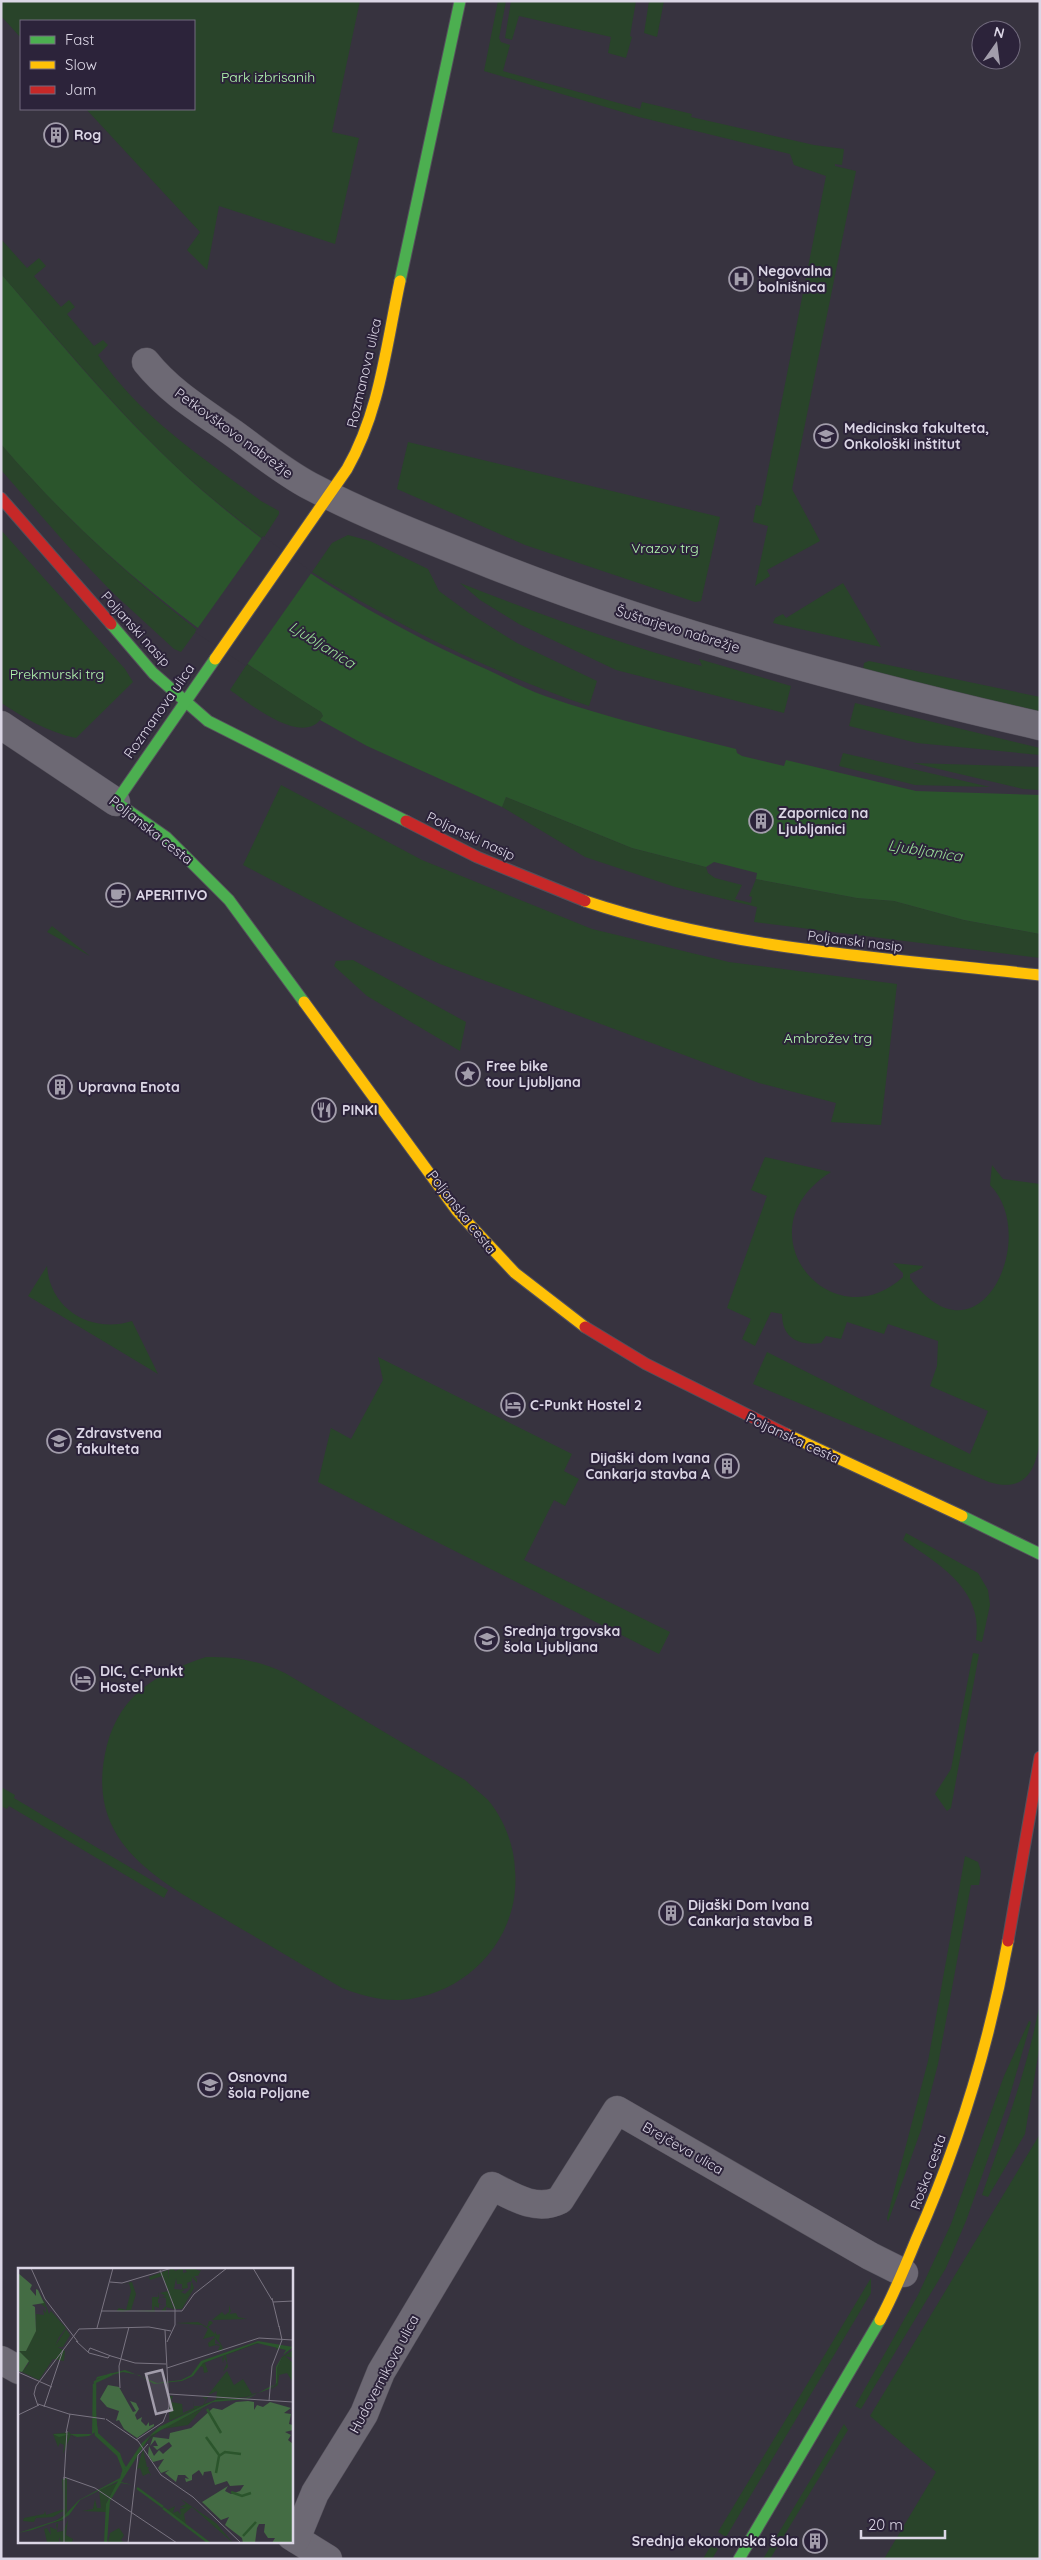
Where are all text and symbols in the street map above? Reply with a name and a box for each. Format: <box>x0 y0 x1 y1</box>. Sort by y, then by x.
legend <box>20 20 195 110</box>
north arrow <box>971 20 1021 70</box>
text: N <box>992 22 1006 42</box>
text: Fast <box>65 30 94 49</box>
text: Slow <box>65 55 97 74</box>
park label: Park izbrisanih <box>221 68 315 86</box>
text: Jam <box>65 80 96 99</box>
building icon: Rog <box>43 122 69 148</box>
place label: Rog <box>74 126 101 144</box>
place label: Negovalna bolnišnica <box>758 262 831 296</box>
hospital icon: Negovalna bolnišnica <box>728 266 754 292</box>
street label: Rozmanova ulica <box>343 317 385 429</box>
street label: Petkovškovo nabrežje <box>171 384 297 482</box>
place label: Medicinska fakulteta, Onkološki inštitut <box>844 419 989 453</box>
school or university icon: Medicinska fakulteta, Onkološki inštitut <box>813 423 839 449</box>
park label: Vrazov trg <box>631 539 699 557</box>
street label: Poljanski nasip <box>97 587 175 671</box>
street label: Šuštarjevo nabrežje <box>614 602 742 656</box>
water label: Ljubljanica <box>286 617 360 673</box>
street label: Rozmanova ulica <box>120 660 198 762</box>
park label: Prekmurski trg <box>10 665 104 683</box>
street label: Poljanska cesta <box>106 792 196 868</box>
place label: Zapornica na Ljubljanici <box>778 804 868 838</box>
street label: Poljanski nasip <box>424 808 518 864</box>
building icon: Zapornica na Ljubljanici <box>748 808 774 834</box>
water label: Ljubljanica <box>887 835 964 866</box>
cafe icon: APERITIVO <box>105 882 131 908</box>
place label: APERITIVO <box>136 886 208 904</box>
street label: Poljanski nasip <box>806 926 904 956</box>
park label: Ambrožev trg <box>784 1029 872 1047</box>
place label: Free bike tour Ljubljana <box>486 1057 581 1091</box>
place icon: Free bike tour Ljubljana <box>455 1061 481 1087</box>
building icon: Upravna Enota <box>47 1074 73 1100</box>
place label: Upravna Enota <box>78 1078 180 1096</box>
restaurant icon: PINKI <box>311 1097 337 1123</box>
place label: PINKI <box>342 1101 378 1119</box>
street label: Poljanska cesta <box>424 1167 500 1257</box>
hotel icon: C-Punkt Hostel 2 <box>500 1392 526 1418</box>
place label: C-Punkt Hostel 2 <box>530 1396 642 1414</box>
street label: Poljanska cesta <box>743 1408 843 1468</box>
place label: Zdravstvena fakulteta <box>76 1424 162 1458</box>
school or university icon: Zdravstvena fakulteta <box>46 1428 72 1454</box>
place label: Dijaški dom Ivana Cankarja stavba A <box>585 1449 710 1483</box>
building icon: Dijaški dom Ivana Cankarja stavba A <box>714 1453 740 1479</box>
place label: Srednja trgovska šola Ljubljana <box>504 1622 620 1656</box>
school or university icon: Srednja trgovska šola Ljubljana <box>474 1626 500 1652</box>
place label: DIC, C-Punkt Hostel <box>100 1662 184 1696</box>
hotel icon: DIC, C-Punkt Hostel <box>70 1666 96 1692</box>
place label: Dijaški Dom Ivana Cankarja stavba B <box>688 1896 813 1930</box>
building icon: Dijaški Dom Ivana Cankarja stavba B <box>658 1900 684 1926</box>
place label: Osnovna šola Poljane <box>228 2068 310 2102</box>
school or university icon: Osnovna šola Poljane <box>197 2072 223 2098</box>
street label: Brejčeva ulica <box>639 2118 727 2178</box>
street label: Roška cesta <box>906 2132 950 2212</box>
inset map <box>18 2268 292 2542</box>
street label: Hudovernikova ulica <box>345 2312 423 2436</box>
scale bar <box>861 2508 945 2540</box>
text: 20 m <box>868 2515 903 2534</box>
building icon: Srednja ekonomska šola <box>802 2528 828 2554</box>
place label: Srednja ekonomska šola <box>632 2532 798 2550</box>

